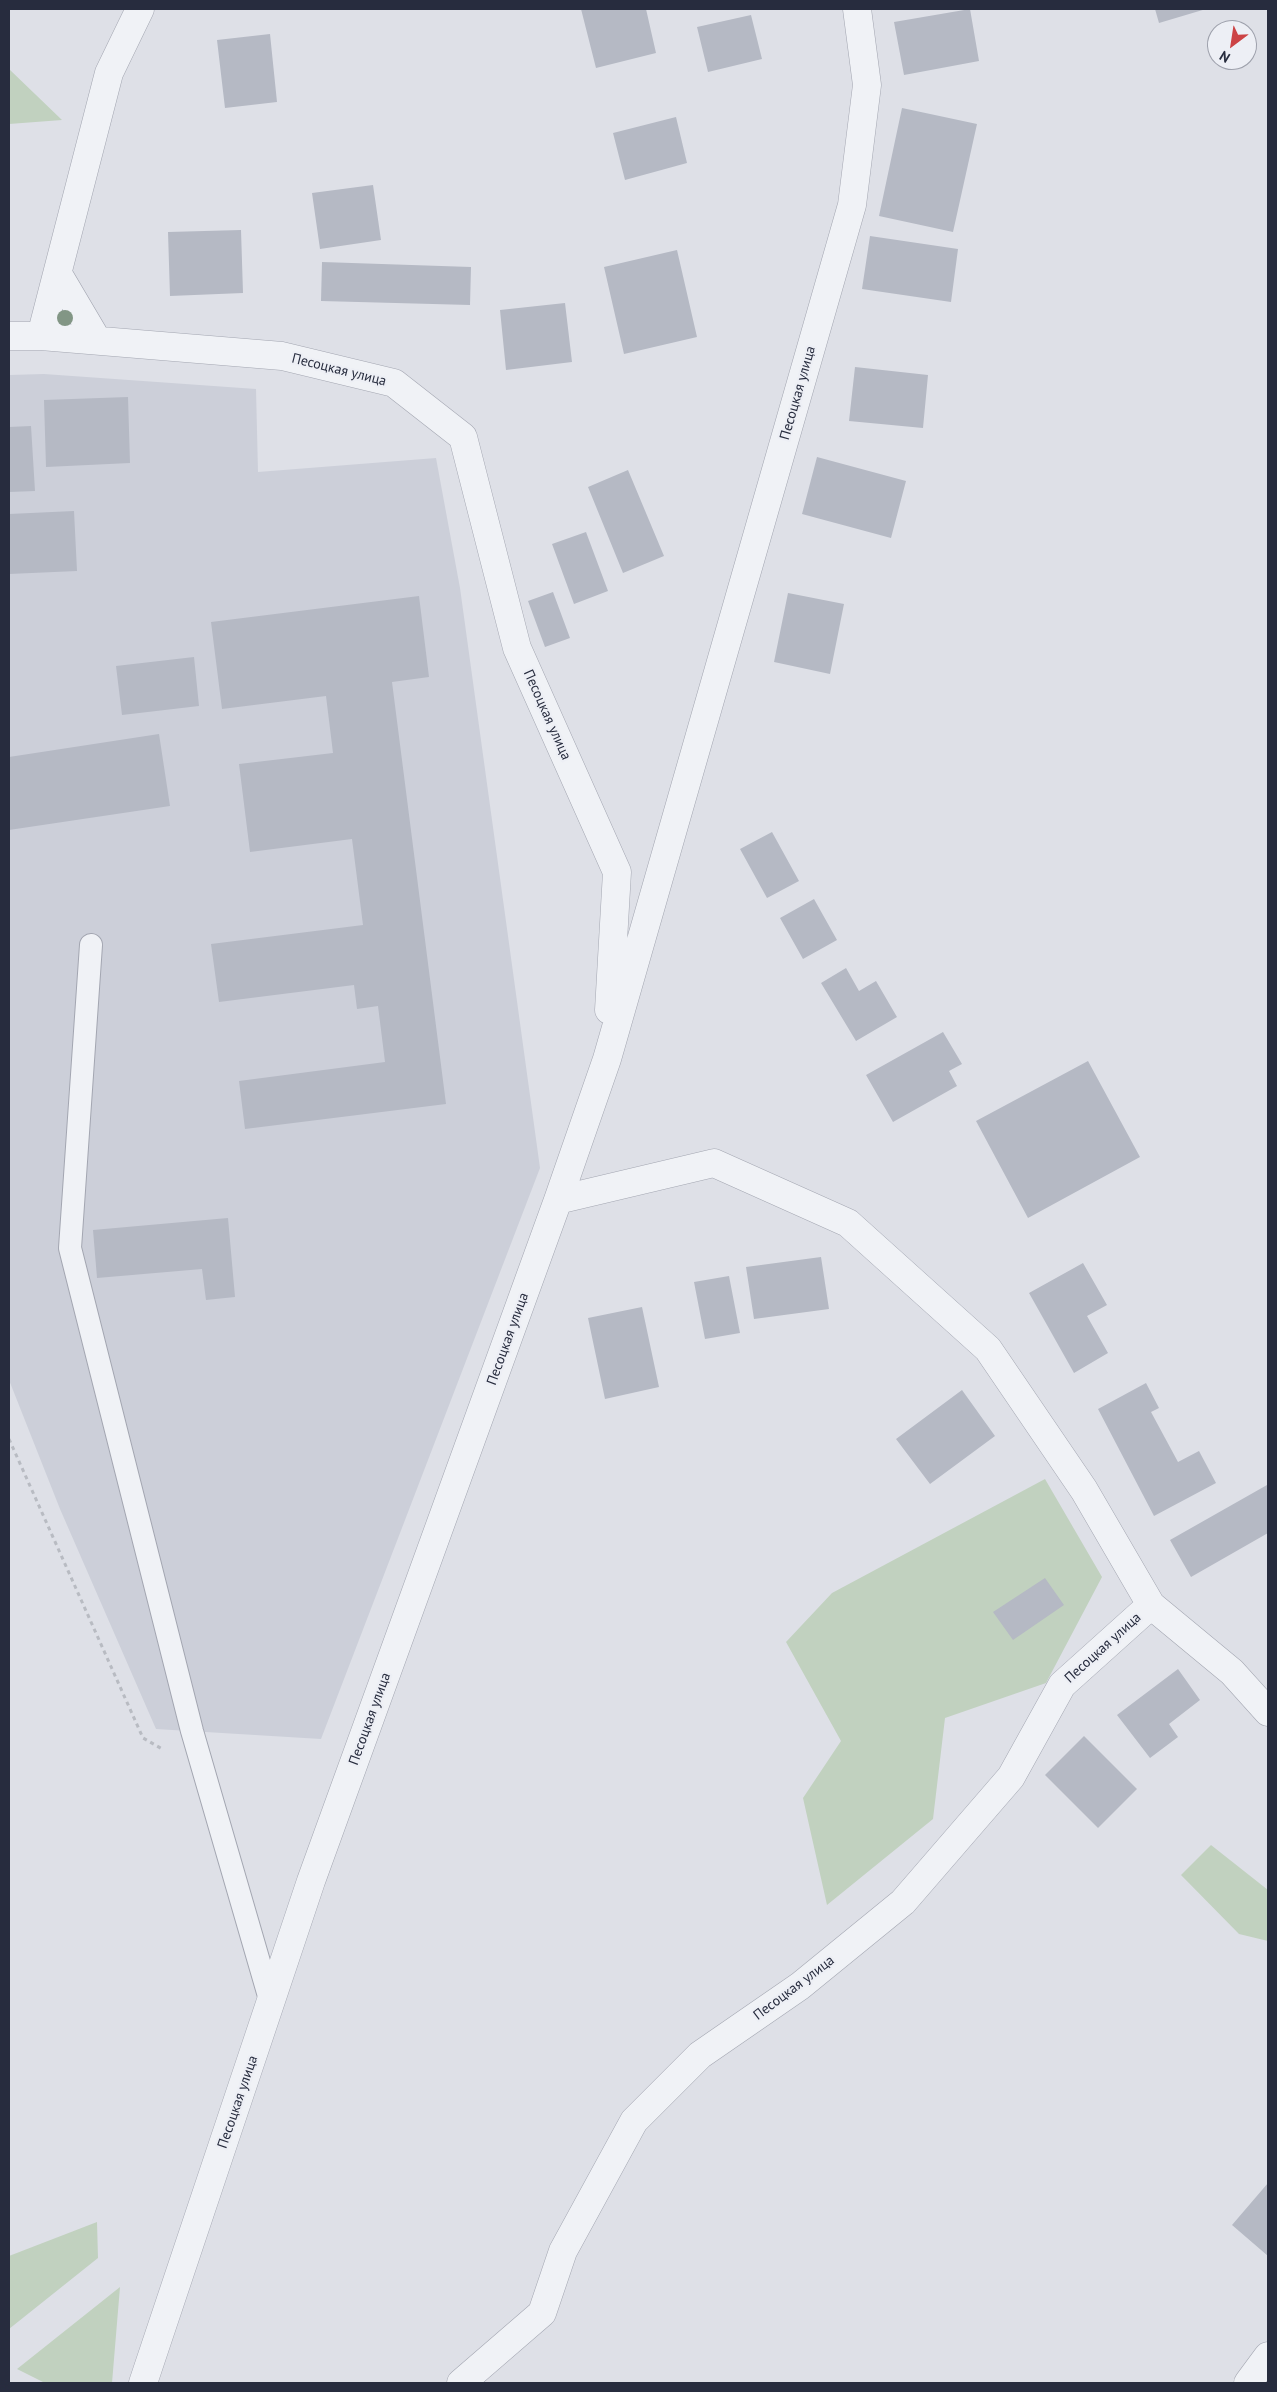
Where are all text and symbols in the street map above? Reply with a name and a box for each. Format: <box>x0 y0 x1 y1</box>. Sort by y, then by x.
north arrow <box>1207 20 1257 70</box>
text: N <box>1216 47 1233 67</box>
street label: Песоцкая улица <box>777 344 819 442</box>
street label: Песоцкая улица <box>290 350 388 390</box>
street label: Песоцкая улица <box>520 667 574 763</box>
street label: Песоцкая улица <box>484 1291 532 1387</box>
street label: Песоцкая улица <box>1061 1609 1145 1687</box>
street label: Песоцкая улица <box>346 1671 394 1767</box>
street label: Песоцкая улица <box>750 1952 838 2024</box>
street label: Песоцкая улица <box>214 2053 262 2151</box>

